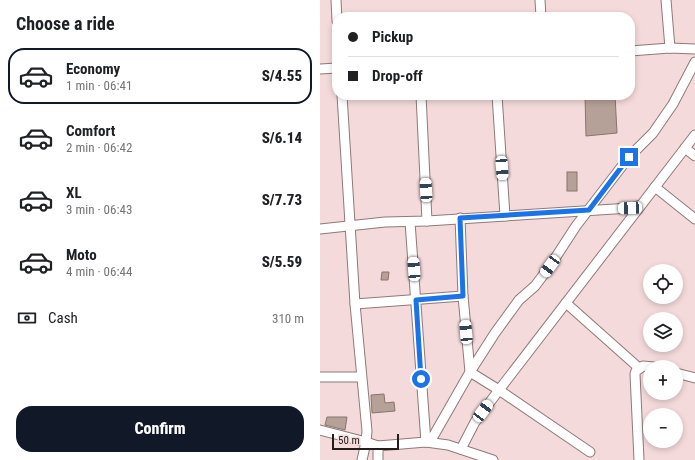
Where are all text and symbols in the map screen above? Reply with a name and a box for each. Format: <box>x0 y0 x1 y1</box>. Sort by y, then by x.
text: Choose a ride <box>16 13 115 34</box>
text: Pickup <box>372 28 413 46</box>
icon: car <box>18 58 54 94</box>
text: Economy <box>66 60 120 78</box>
text: S/4.55 <box>262 67 302 85</box>
text: Drop-off <box>372 67 423 85</box>
text: 1 min · 06:41 <box>66 78 132 93</box>
icon: car <box>18 120 54 156</box>
text: Comfort <box>66 122 115 140</box>
text: S/6.14 <box>262 129 302 147</box>
text: 2 min · 06:42 <box>66 140 132 155</box>
route end <box>620 148 638 166</box>
car <box>495 156 509 180</box>
car <box>419 178 433 202</box>
icon: car <box>18 182 54 218</box>
text: XL <box>66 184 82 202</box>
text: S/7.73 <box>262 191 302 209</box>
text: 3 min · 06:43 <box>66 202 132 217</box>
car <box>618 202 642 214</box>
icon: car <box>18 244 54 280</box>
text: Moto <box>66 246 97 264</box>
text: S/5.59 <box>262 253 302 271</box>
car <box>538 253 562 279</box>
car <box>407 257 421 281</box>
text: 4 min · 06:44 <box>66 264 132 279</box>
map controls <box>643 264 683 448</box>
button: locate <box>643 264 683 304</box>
icon: cash <box>16 307 38 329</box>
text: Cash <box>48 309 78 327</box>
text: 310 m <box>272 311 304 326</box>
button: layers <box>643 312 683 352</box>
car <box>459 320 473 344</box>
button: + <box>643 360 683 400</box>
route start <box>412 370 430 388</box>
car <box>471 398 495 424</box>
button: Confirm <box>16 406 304 452</box>
button: − <box>643 408 683 448</box>
scale bar <box>332 432 399 451</box>
text: 50 m <box>338 434 360 447</box>

